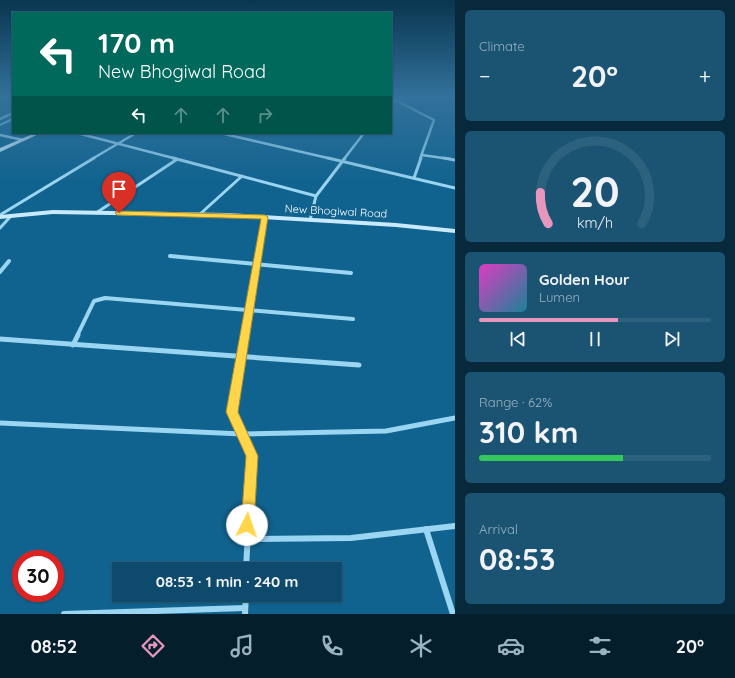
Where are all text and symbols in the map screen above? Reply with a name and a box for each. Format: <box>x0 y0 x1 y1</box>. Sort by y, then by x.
text: 170 m <box>98 25 175 60</box>
icon: left <box>32 28 84 80</box>
text: Climate <box>479 38 525 54</box>
text: 20° <box>571 57 618 95</box>
text: New Bhogiwal Road <box>98 60 266 83</box>
text: − <box>479 62 490 90</box>
text: + <box>699 62 711 90</box>
icon: left <box>128 104 150 126</box>
icon: ahead <box>170 104 192 126</box>
icon: ahead <box>212 104 234 126</box>
icon: right <box>254 104 276 126</box>
text: 20 <box>570 165 620 217</box>
pin <box>102 172 136 213</box>
icon: arrive <box>108 178 130 200</box>
street label: New Bhogiwal Road <box>284 201 388 221</box>
text: km/h <box>577 214 613 232</box>
text: Golden Hour <box>539 270 630 289</box>
text: Lumen <box>539 289 580 305</box>
icon: previous <box>507 328 529 350</box>
icon: pause <box>584 328 606 350</box>
icon: next <box>661 328 683 350</box>
text: Range · 62% <box>479 394 552 410</box>
text: 310 km <box>479 413 578 451</box>
position arrow <box>226 504 268 546</box>
text: Arrival <box>479 521 518 537</box>
text: 08:53 <box>479 540 555 578</box>
speed limit sign: 30 <box>12 550 64 602</box>
text: 08:53 · 1 min · 240 m <box>156 572 298 591</box>
icon: directions <box>139 632 167 660</box>
icon: music <box>228 632 256 660</box>
icon: phone <box>318 632 346 660</box>
icon: climate <box>407 632 435 660</box>
icon: car <box>497 632 525 660</box>
icon: filters <box>586 632 614 660</box>
text: 08:52 <box>31 635 77 658</box>
text: 20° <box>676 635 704 658</box>

